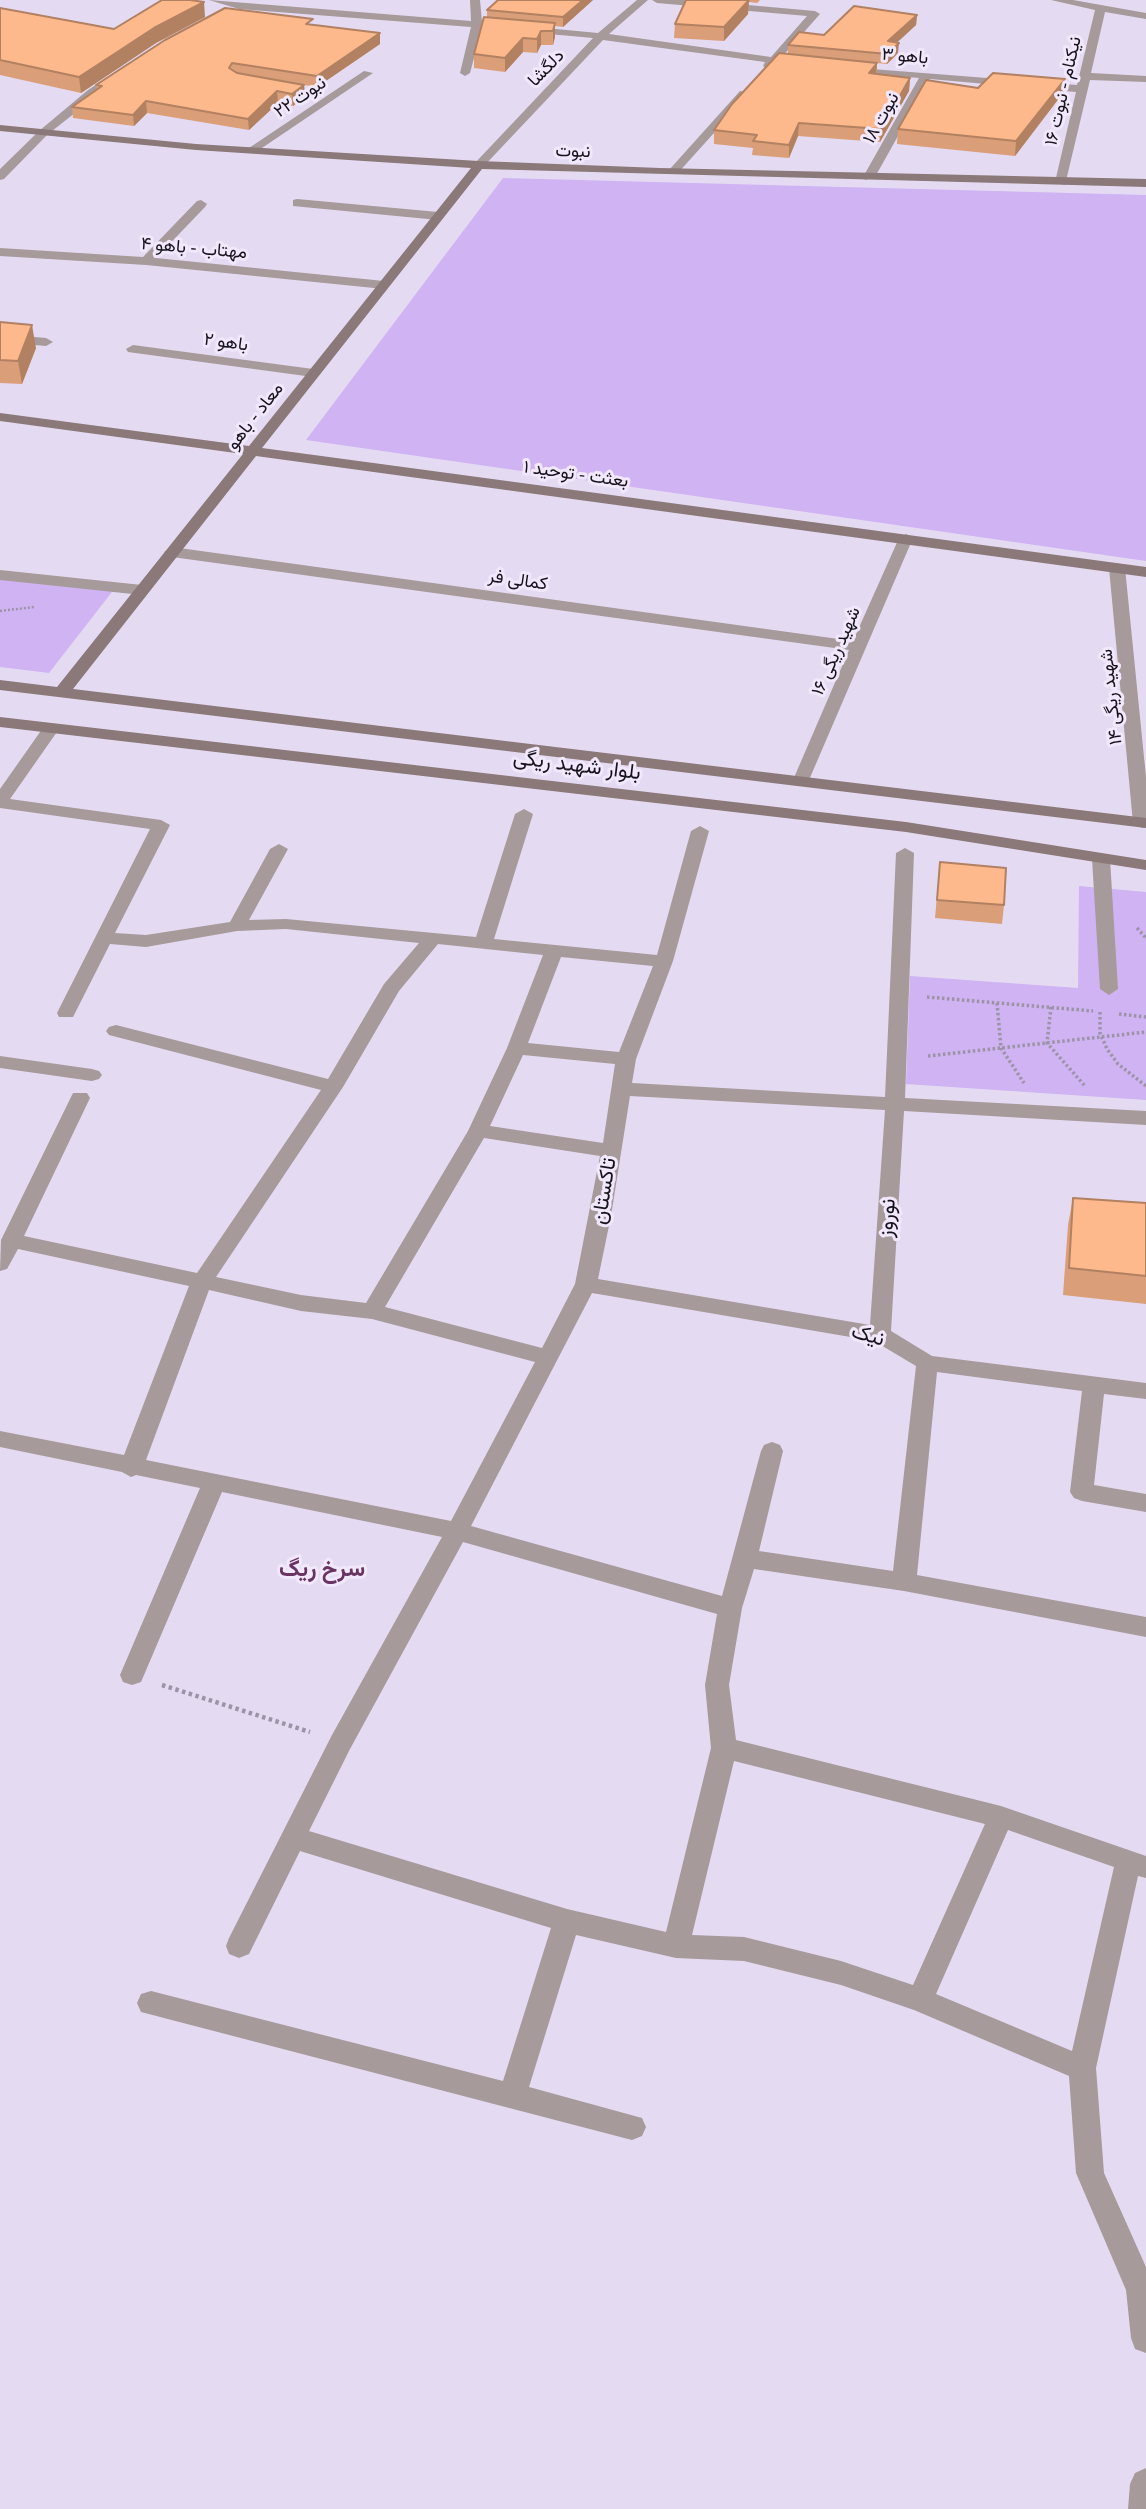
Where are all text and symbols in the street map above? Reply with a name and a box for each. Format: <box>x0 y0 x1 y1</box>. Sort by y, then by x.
street label: نیکنام - نبوت ۱۶ <box>1040 34 1086 148</box>
street label: باهو ۳ <box>881 43 929 69</box>
street label: دلگشا <box>523 45 569 91</box>
street label: نبوت ۲۲ <box>270 72 330 122</box>
street label: نبوت ۱۸ <box>858 89 904 147</box>
street label: نبوت <box>555 140 591 162</box>
street label: مهتاب - باهو ۴ <box>140 233 248 263</box>
street label: باهو ۲ <box>203 328 249 356</box>
street label: معاد - باهو <box>222 378 288 454</box>
street label: بعثت - توحید ۱ <box>522 456 630 492</box>
street label: کمالی فر <box>487 565 549 595</box>
street label: شهید ریگی ۱۶ <box>807 603 865 699</box>
street label: شهید ریگی ۱۴ <box>1095 648 1127 746</box>
street label: بلوار شهید ریگی <box>512 745 642 785</box>
street label: تاکستان <box>586 1156 622 1226</box>
street label: نوروز <box>873 1198 901 1238</box>
street label: نیک <box>848 1318 888 1352</box>
district label: سرخ ریگ <box>279 1555 365 1583</box>

